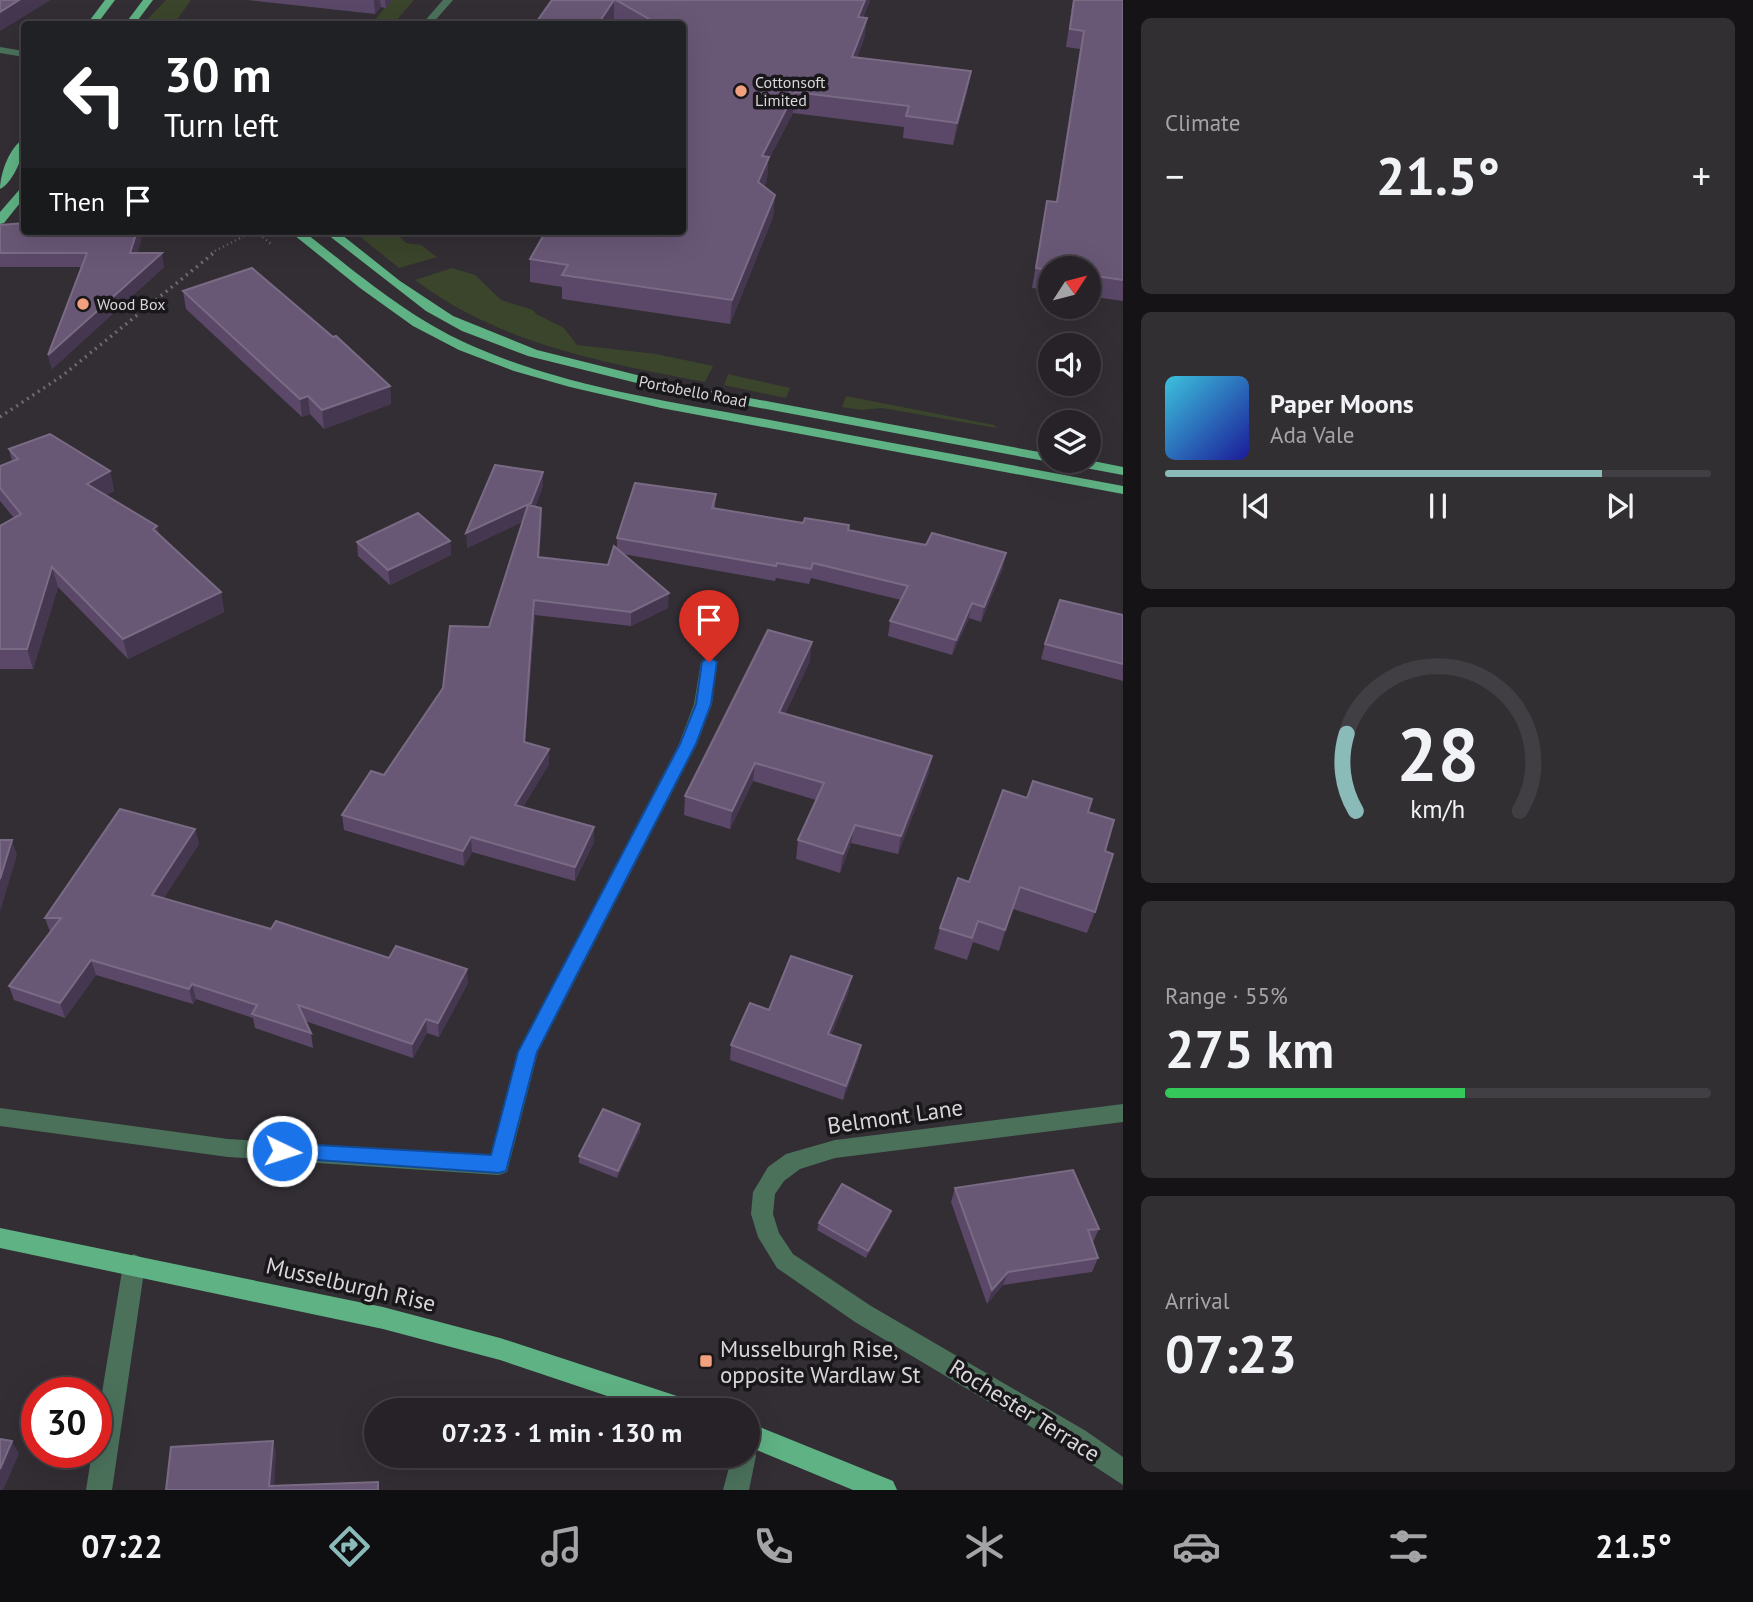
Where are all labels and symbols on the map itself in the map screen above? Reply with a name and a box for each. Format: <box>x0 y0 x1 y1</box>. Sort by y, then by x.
place label: Cottonsoft Limited <box>755 72 826 110</box>
marker: Cottonsoft Limited <box>733 83 749 99</box>
north arrow <box>1038 256 1101 318</box>
place label: Wood Box <box>97 294 165 314</box>
marker: Wood Box <box>75 296 91 312</box>
street label: Portobello Road <box>637 371 749 411</box>
pin <box>679 590 739 662</box>
street label: Belmont Lane <box>825 1092 965 1140</box>
position arrow <box>245 1114 319 1188</box>
street label: Musselburgh Rise <box>263 1250 439 1318</box>
place label: Musselburgh Rise, opposite Wardlaw St <box>720 1334 921 1389</box>
street label: Rochester Terrace <box>944 1352 1106 1468</box>
marker: Musselburgh Rise, opposite Wardlaw St <box>698 1353 714 1369</box>
speed limit sign: 30 <box>21 1377 112 1468</box>

